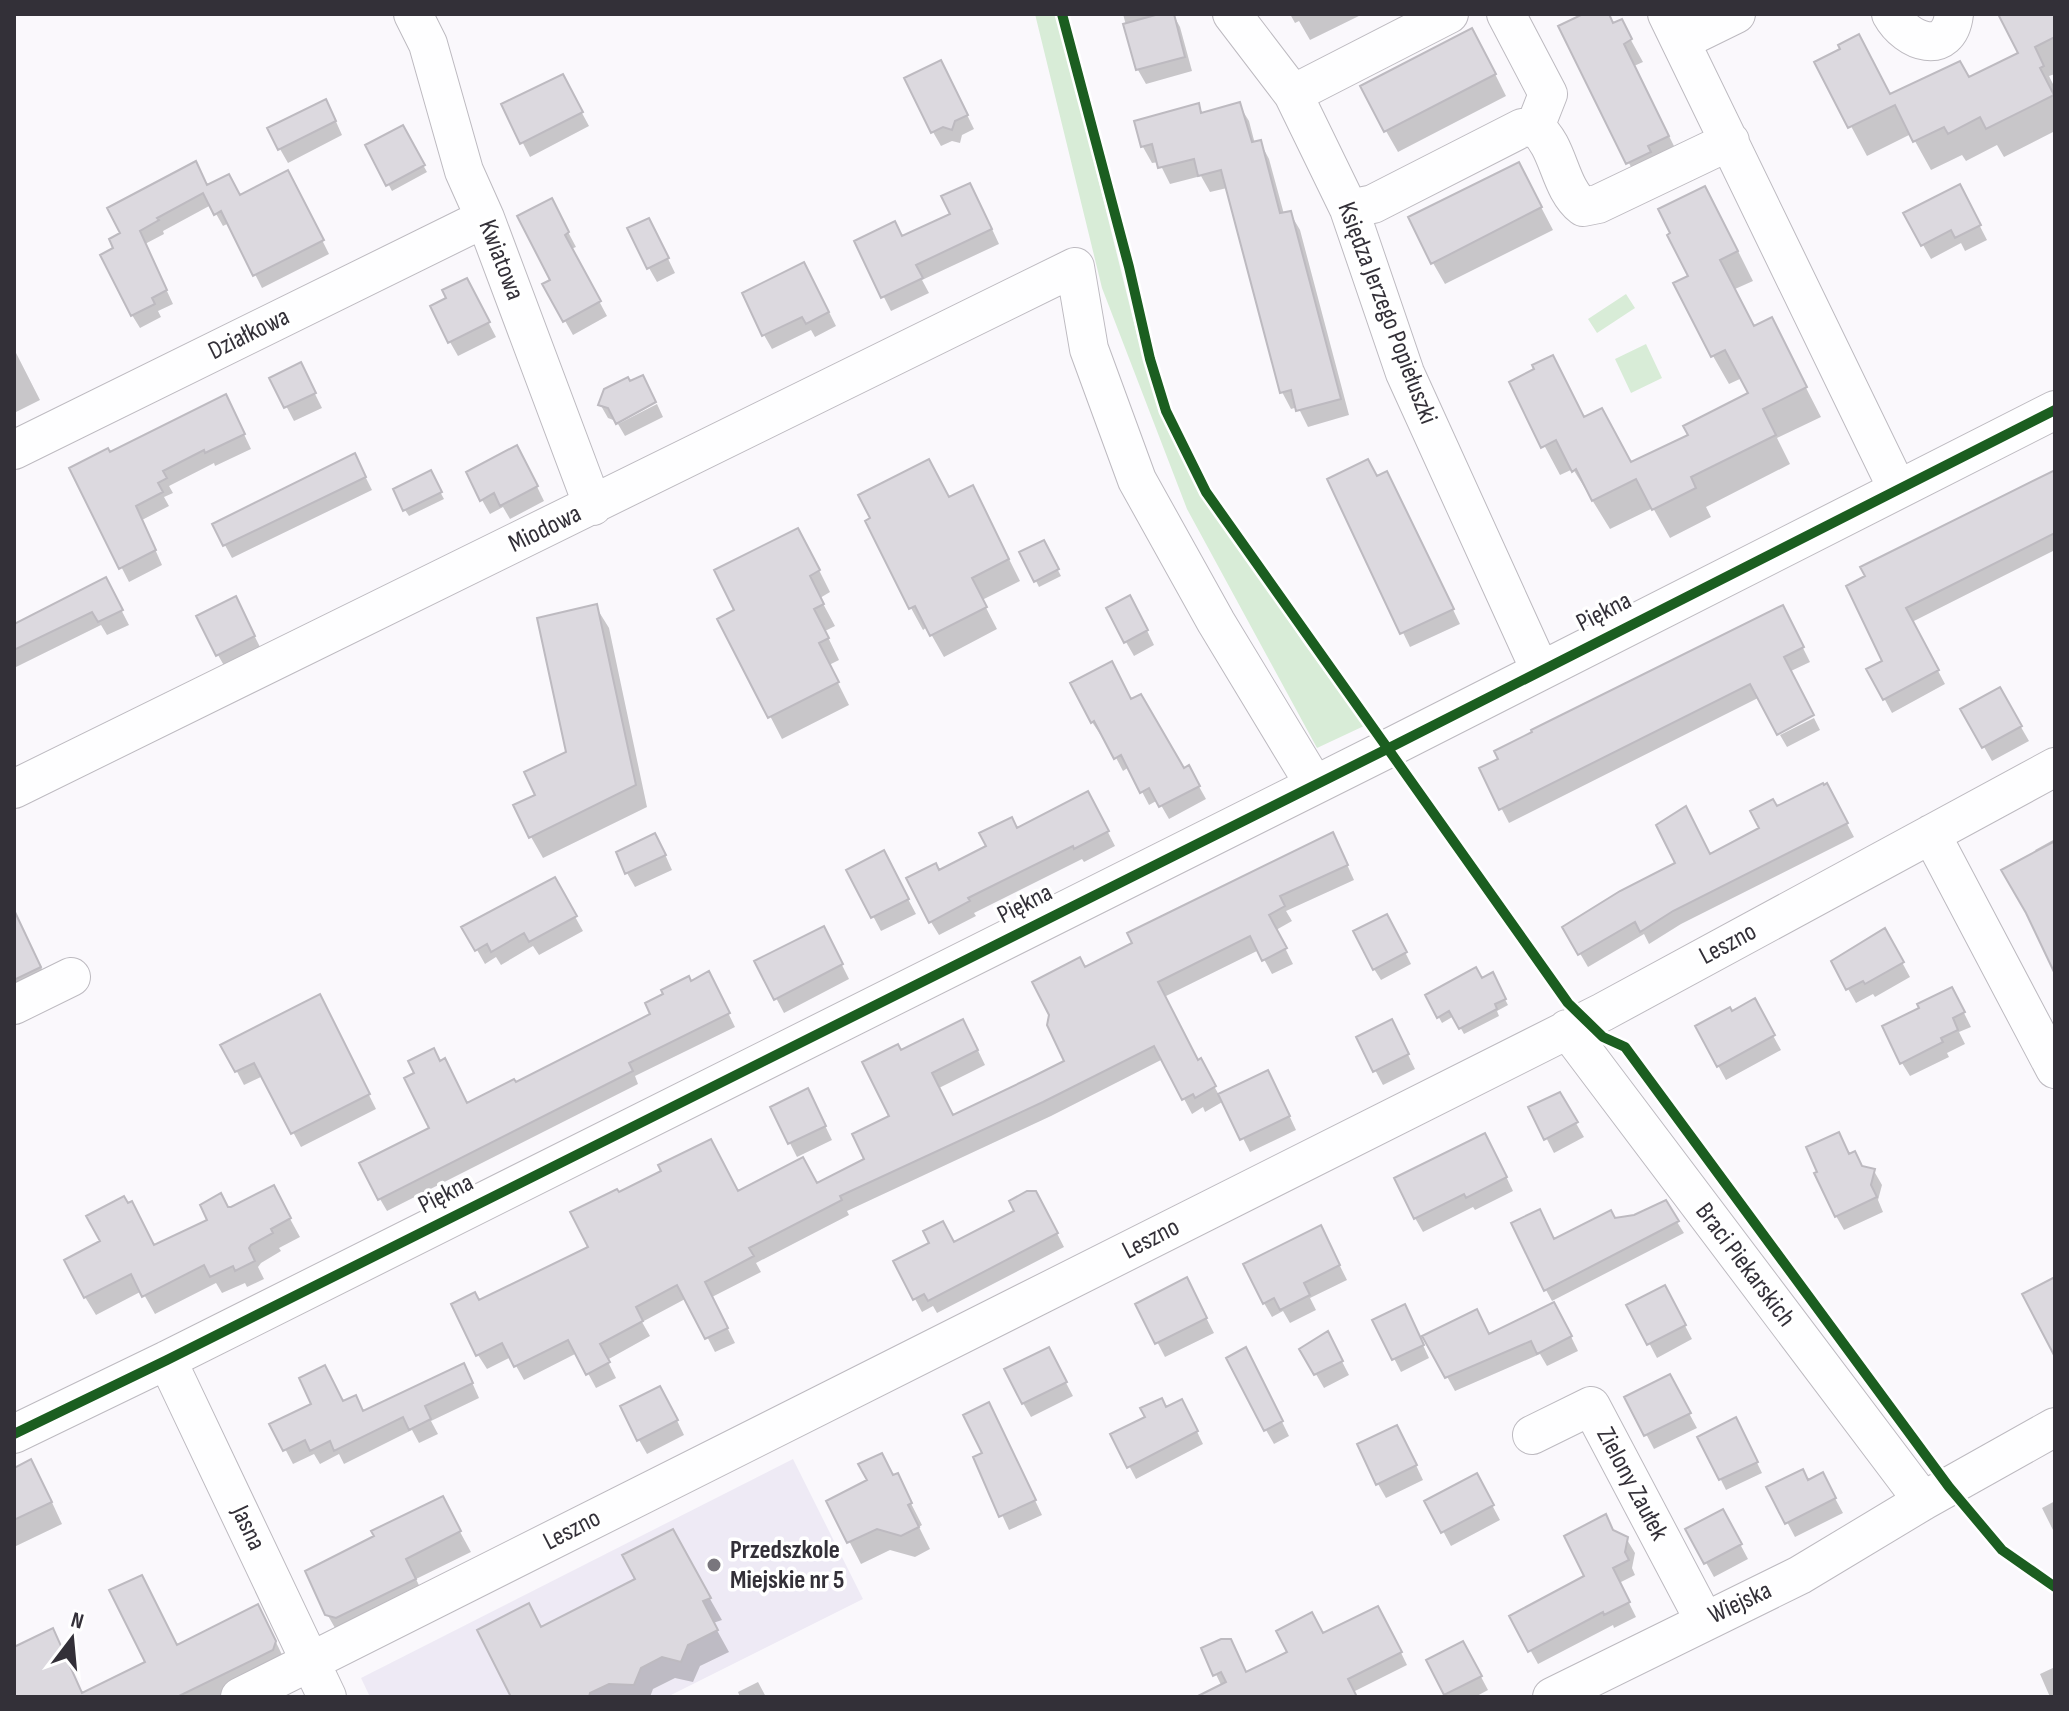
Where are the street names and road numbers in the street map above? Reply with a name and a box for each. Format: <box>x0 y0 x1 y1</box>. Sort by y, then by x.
street label: Księdza Jerzego Popiełuszki <box>1330 198 1444 428</box>
street label: Kwiatowa <box>472 215 530 305</box>
street label: Działkowa <box>203 301 295 367</box>
street label: Miodowa <box>504 498 586 560</box>
street label: Piękna <box>1571 585 1637 639</box>
street label: Piękna <box>992 877 1058 931</box>
street label: Leszno <box>1694 916 1762 972</box>
street label: Piękna <box>413 1167 479 1221</box>
street label: Braci Piekarskich <box>1688 1197 1802 1333</box>
street label: Leszno <box>1117 1212 1185 1266</box>
street label: Zielony Zaułek <box>1589 1422 1675 1546</box>
street label: Jasna <box>224 1500 272 1555</box>
street label: Leszno <box>538 1503 606 1557</box>
street label: Wiejska <box>1703 1575 1777 1631</box>

